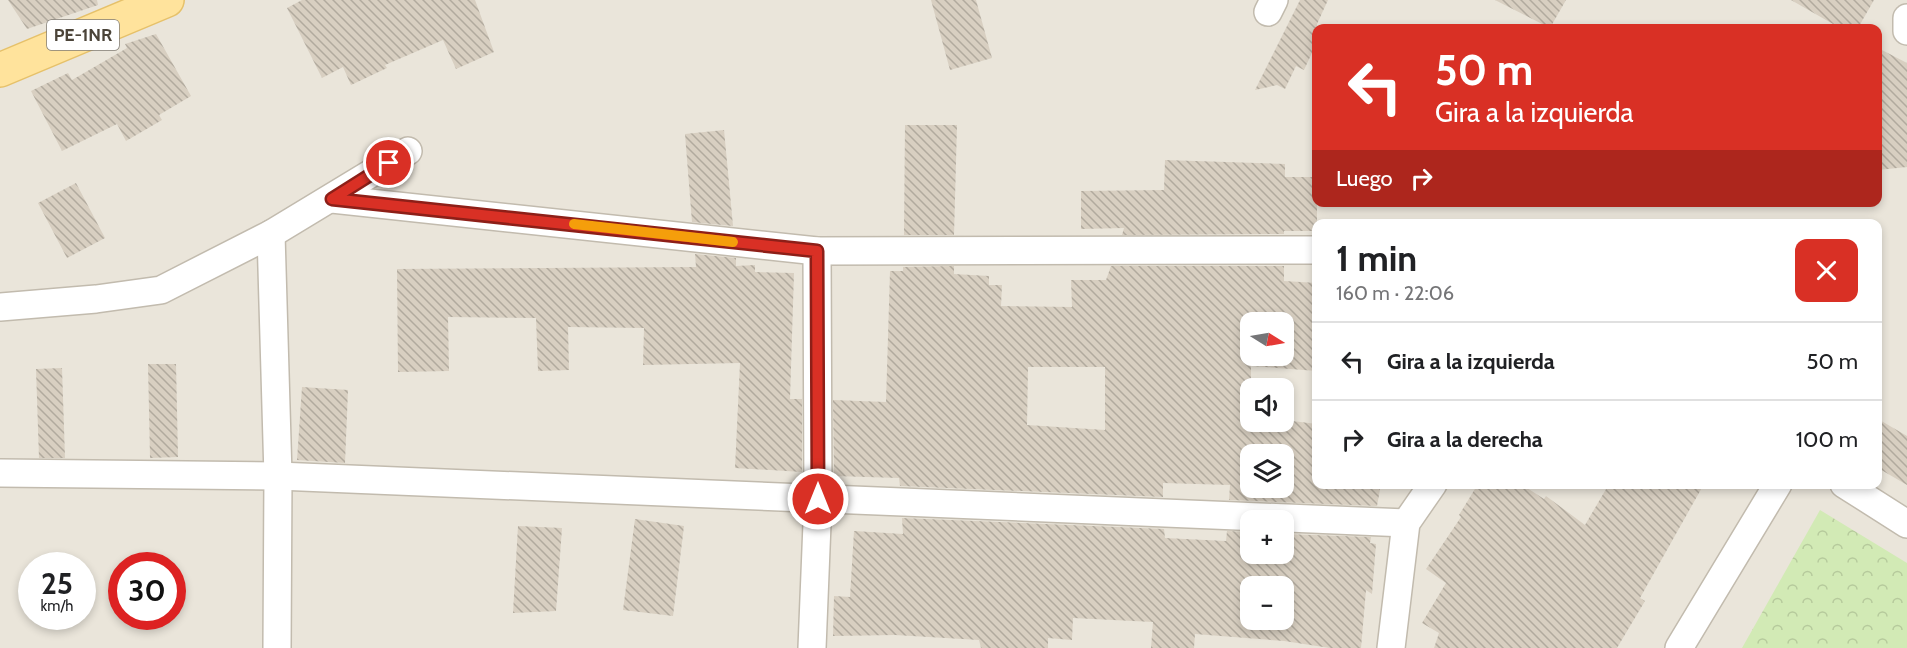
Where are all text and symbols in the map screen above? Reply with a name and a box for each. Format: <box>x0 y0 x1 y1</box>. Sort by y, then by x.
road number: PE-1NR <box>47 20 119 50</box>
text: 50 m <box>1435 44 1533 96</box>
icon: left <box>1336 48 1414 126</box>
text: Gira a la izquierda <box>1435 96 1634 129</box>
pin <box>363 137 414 188</box>
icon: arrive <box>372 146 405 179</box>
icon: right <box>1405 162 1438 195</box>
text: Luego <box>1336 165 1393 192</box>
text: 1 min <box>1336 236 1417 280</box>
button: close <box>1795 239 1858 302</box>
text: 160 m · 22:06 <box>1336 281 1454 305</box>
north arrow <box>1240 312 1294 366</box>
map controls <box>1240 312 1294 630</box>
icon: left <box>1336 345 1369 378</box>
text: Gira a la izquierda <box>1387 348 1555 375</box>
text: 50 m <box>1806 348 1858 375</box>
button: sound <box>1240 378 1294 432</box>
icon: right <box>1336 423 1369 456</box>
text: Gira a la derecha <box>1387 426 1543 453</box>
text: 100 m <box>1796 426 1858 453</box>
button: layers <box>1240 444 1294 498</box>
position arrow <box>786 467 850 531</box>
button: + <box>1240 510 1294 564</box>
speed limit sign: 30 <box>108 552 186 630</box>
text: 25 <box>41 565 73 602</box>
button: − <box>1240 576 1294 630</box>
text: km/h <box>41 597 73 615</box>

